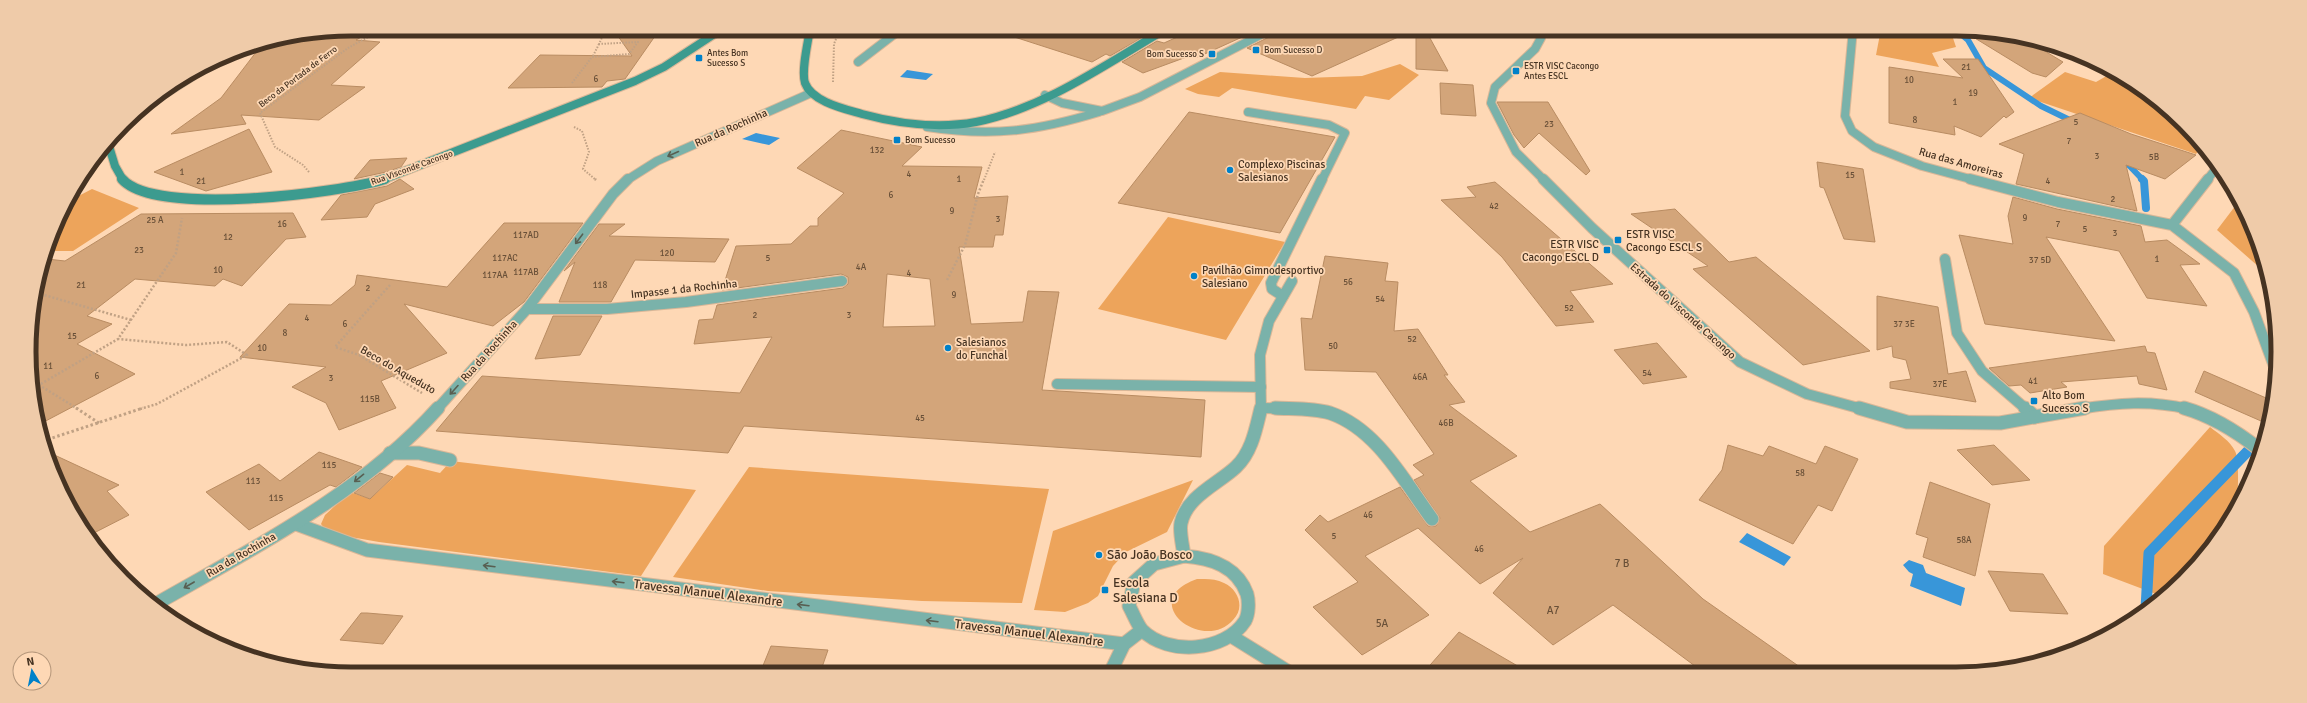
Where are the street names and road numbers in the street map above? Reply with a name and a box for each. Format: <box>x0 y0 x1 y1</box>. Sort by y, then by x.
street label: Beco da Portada de Ferro <box>257 44 340 110</box>
street label: Rua da Rochinha <box>693 106 770 150</box>
street label: Rua das Amoreiras <box>1917 145 2005 181</box>
street label: Rua Visconde Cacongo <box>370 148 455 188</box>
street label: Estrada do Visconde Cacongo <box>1628 260 1739 362</box>
street label: Impasse 1 da Rochinha <box>630 277 738 301</box>
street label: Rua da Rochinha <box>458 317 520 384</box>
street label: Beco do Aqueduto <box>358 343 438 397</box>
street label: Rua da Rochinha <box>204 530 278 580</box>
street label: Travessa Manuel Alexandre <box>633 576 783 610</box>
street label: Travessa Manuel Alexandre <box>954 616 1104 650</box>

